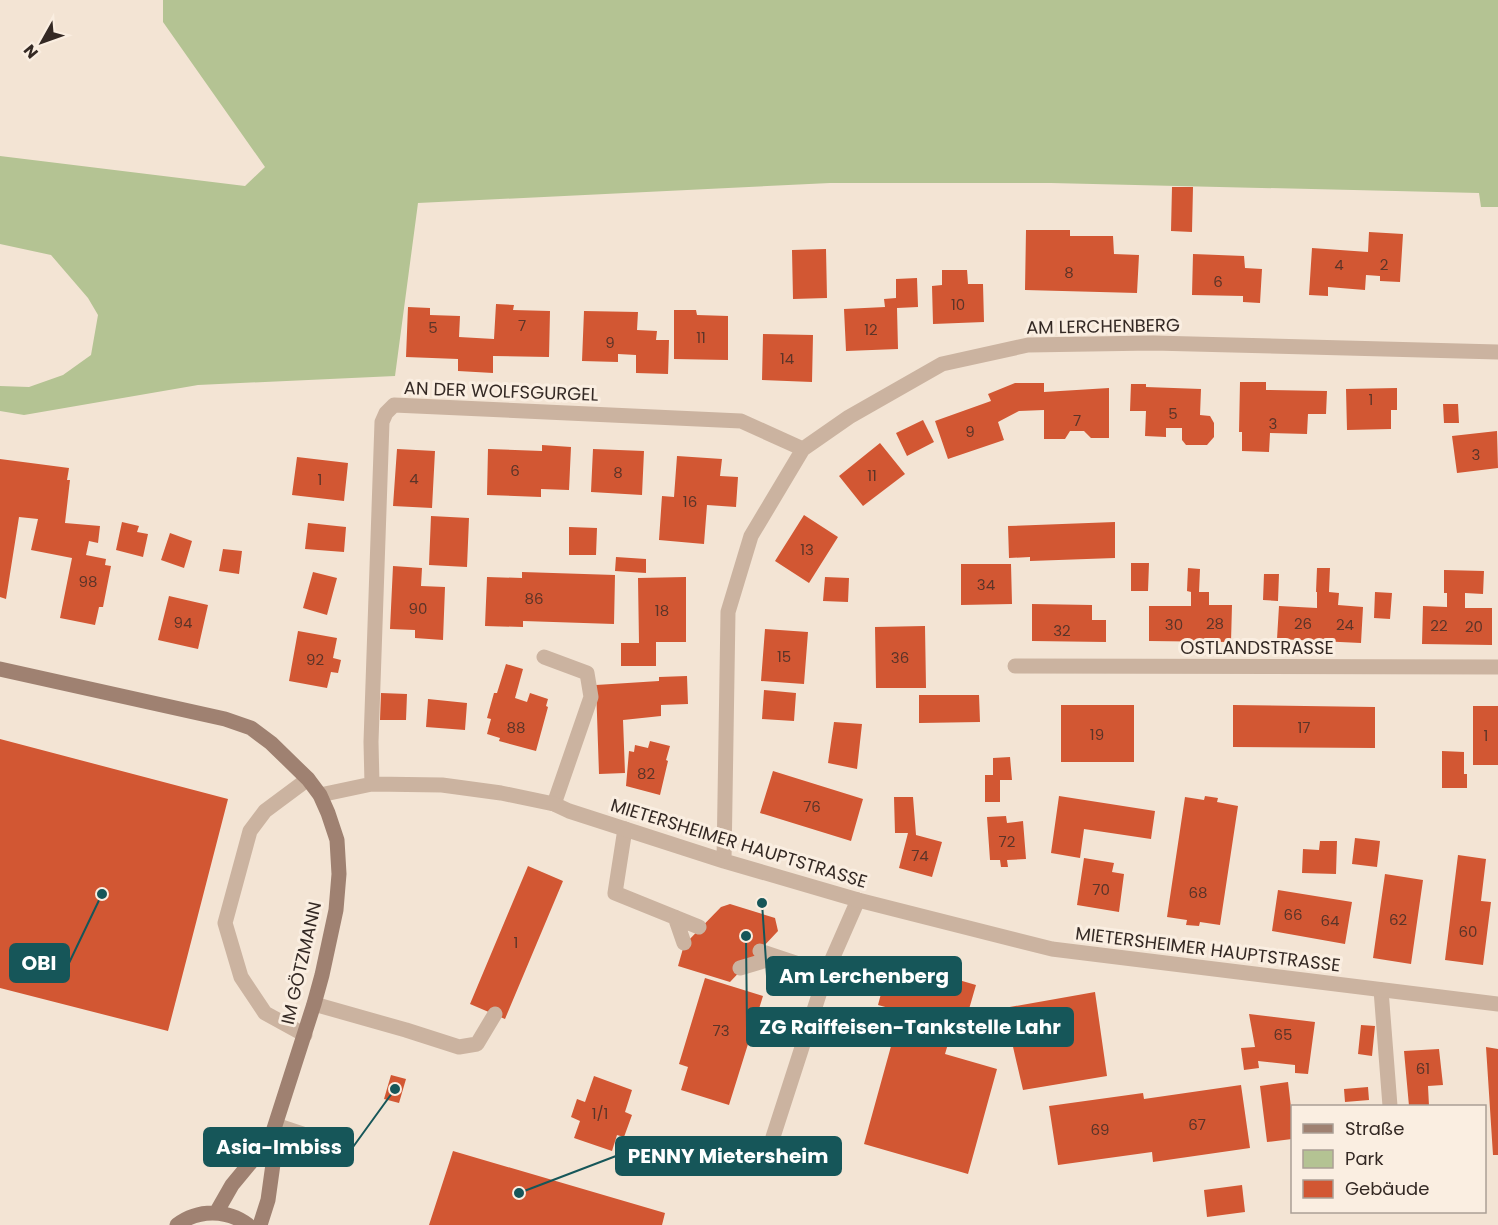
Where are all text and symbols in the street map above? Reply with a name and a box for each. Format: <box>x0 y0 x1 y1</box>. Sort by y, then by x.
north arrow <box>12 12 72 72</box>
text: N <box>18 39 44 63</box>
house number: 4 <box>1334 254 1344 275</box>
house number: 2 <box>1380 254 1388 275</box>
house number: 8 <box>1064 262 1074 283</box>
house number: 6 <box>1213 271 1223 292</box>
house number: 10 <box>951 294 965 315</box>
street label: AM LERCHENBERG <box>1026 312 1180 340</box>
house number: 7 <box>518 315 526 336</box>
house number: 5 <box>428 317 438 338</box>
house number: 12 <box>864 319 878 340</box>
house number: 11 <box>696 327 706 348</box>
house number: 9 <box>605 332 615 353</box>
house number: 14 <box>780 348 794 369</box>
street label: AN DER WOLFSGURGEL <box>403 375 599 407</box>
house number: 1 <box>1369 389 1373 410</box>
house number: 5 <box>1168 403 1178 424</box>
house number: 7 <box>1073 410 1081 431</box>
house number: 3 <box>1269 413 1277 434</box>
house number: 9 <box>965 421 975 442</box>
house number: 3 <box>1472 444 1480 465</box>
house number: 6 <box>510 460 520 481</box>
house number: 8 <box>613 462 623 483</box>
house number: 11 <box>867 465 877 486</box>
house number: 4 <box>409 468 419 489</box>
house number: 1 <box>318 469 322 490</box>
house number: 16 <box>683 491 697 512</box>
house number: 13 <box>800 539 814 560</box>
house number: 98 <box>79 571 97 592</box>
house number: 34 <box>977 574 995 595</box>
house number: 86 <box>525 588 544 609</box>
house number: 90 <box>409 598 427 619</box>
house number: 18 <box>655 600 669 621</box>
house number: 94 <box>174 612 192 633</box>
house number: 28 <box>1206 613 1224 634</box>
house number: 26 <box>1294 613 1312 634</box>
house number: 30 <box>1165 614 1183 635</box>
house number: 24 <box>1336 614 1354 635</box>
house number: 22 <box>1430 615 1448 636</box>
house number: 20 <box>1465 616 1483 637</box>
house number: 32 <box>1053 620 1071 641</box>
street label: OSTLANDSTRASSE <box>1180 635 1334 660</box>
house number: 15 <box>777 646 791 667</box>
house number: 36 <box>891 647 909 668</box>
house number: 92 <box>306 649 324 670</box>
house number: 88 <box>507 717 525 738</box>
house number: 17 <box>1298 717 1311 738</box>
house number: 19 <box>1090 724 1104 745</box>
house number: 1 <box>1484 725 1488 746</box>
house number: 82 <box>637 763 655 784</box>
street label: MIETERSHEIMER HAUPTSTRASSE <box>608 792 870 894</box>
house number: 76 <box>803 796 821 817</box>
house number: 72 <box>999 831 1015 852</box>
house number: 74 <box>911 845 929 866</box>
house number: 70 <box>1092 879 1110 900</box>
house number: 68 <box>1189 882 1208 903</box>
street label: IM GÖTZMANN <box>275 899 327 1027</box>
house number: 66 <box>1283 904 1303 925</box>
house number: 62 <box>1389 909 1407 930</box>
house number: 64 <box>1321 910 1339 931</box>
street label: MIETERSHEIMER HAUPTSTRASSE <box>1074 920 1342 978</box>
house number: 60 <box>1459 921 1477 942</box>
house number: 1 <box>514 932 518 953</box>
callout: OBI <box>10 944 69 982</box>
text: OBI <box>22 949 56 977</box>
callout: Am Lerchenberg <box>767 957 961 995</box>
text: Am Lerchenberg <box>779 962 949 990</box>
callout: ZG Raiffeisen-Tankstelle Lahr <box>747 1008 1073 1046</box>
text: ZG Raiffeisen-Tankstelle Lahr <box>759 1013 1061 1041</box>
house number: 73 <box>712 1020 730 1041</box>
house number: 65 <box>1274 1024 1292 1045</box>
house number: 61 <box>1416 1058 1430 1079</box>
house number: 1/1 <box>592 1103 608 1124</box>
legend <box>1291 1105 1486 1213</box>
house number: 67 <box>1188 1114 1206 1135</box>
text: Straße <box>1345 1116 1404 1141</box>
house number: 69 <box>1091 1119 1109 1140</box>
callout: Asia-Imbiss <box>204 1128 353 1166</box>
text: Asia-Imbiss <box>216 1133 342 1161</box>
callout: PENNY Mietersheim <box>616 1137 841 1175</box>
text: PENNY Mietersheim <box>628 1142 828 1170</box>
text: Park <box>1345 1146 1384 1171</box>
text: Gebäude <box>1345 1176 1429 1201</box>

